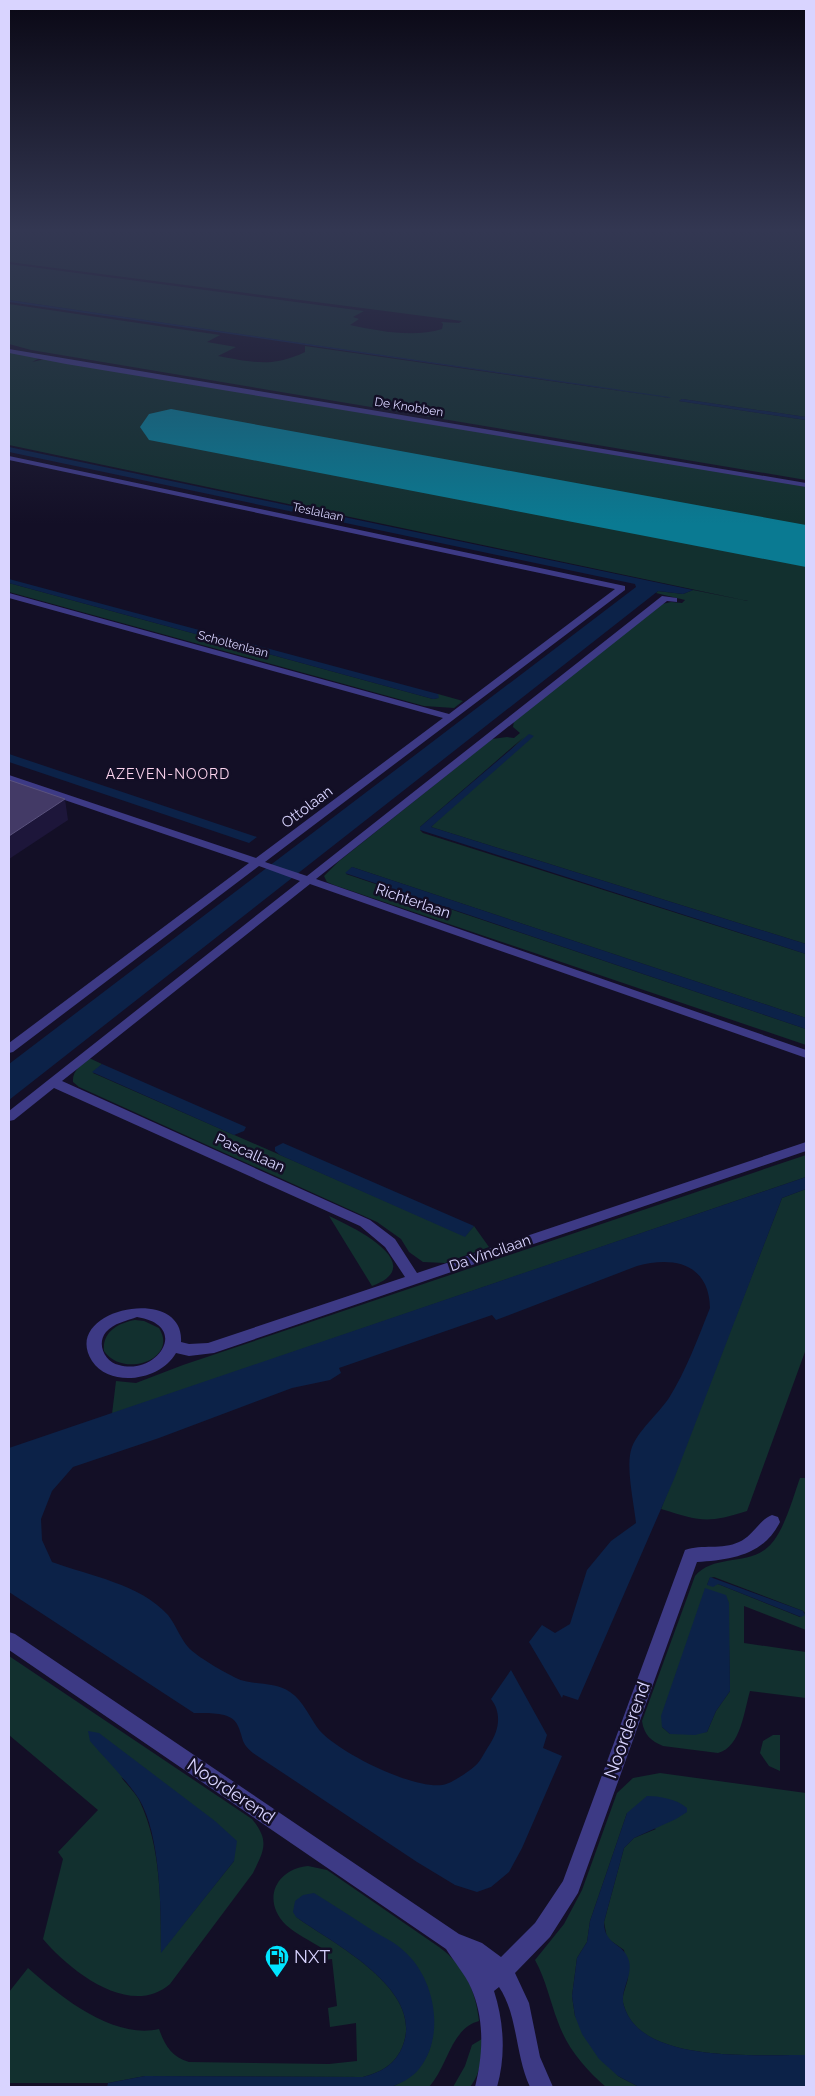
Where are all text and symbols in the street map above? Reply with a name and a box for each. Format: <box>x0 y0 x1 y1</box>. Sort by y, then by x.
street label: De Knobben <box>374 395 444 419</box>
street label: Teslalaan <box>291 500 345 524</box>
street label: Scholtenlaan <box>196 628 270 660</box>
district label: AZEVEN-NOORD <box>106 766 230 782</box>
street label: Ottolaan <box>278 782 336 832</box>
street label: Richterlaan <box>373 880 453 922</box>
street label: Pascallaan <box>212 1130 288 1176</box>
street label: Da Vincilaan <box>447 1231 533 1275</box>
street label: Noorderend <box>599 1679 654 1781</box>
street label: Noorderend <box>183 1754 279 1828</box>
fuel station icon: NXT <box>264 1944 290 1978</box>
place label: NXT <box>294 1946 330 1967</box>

